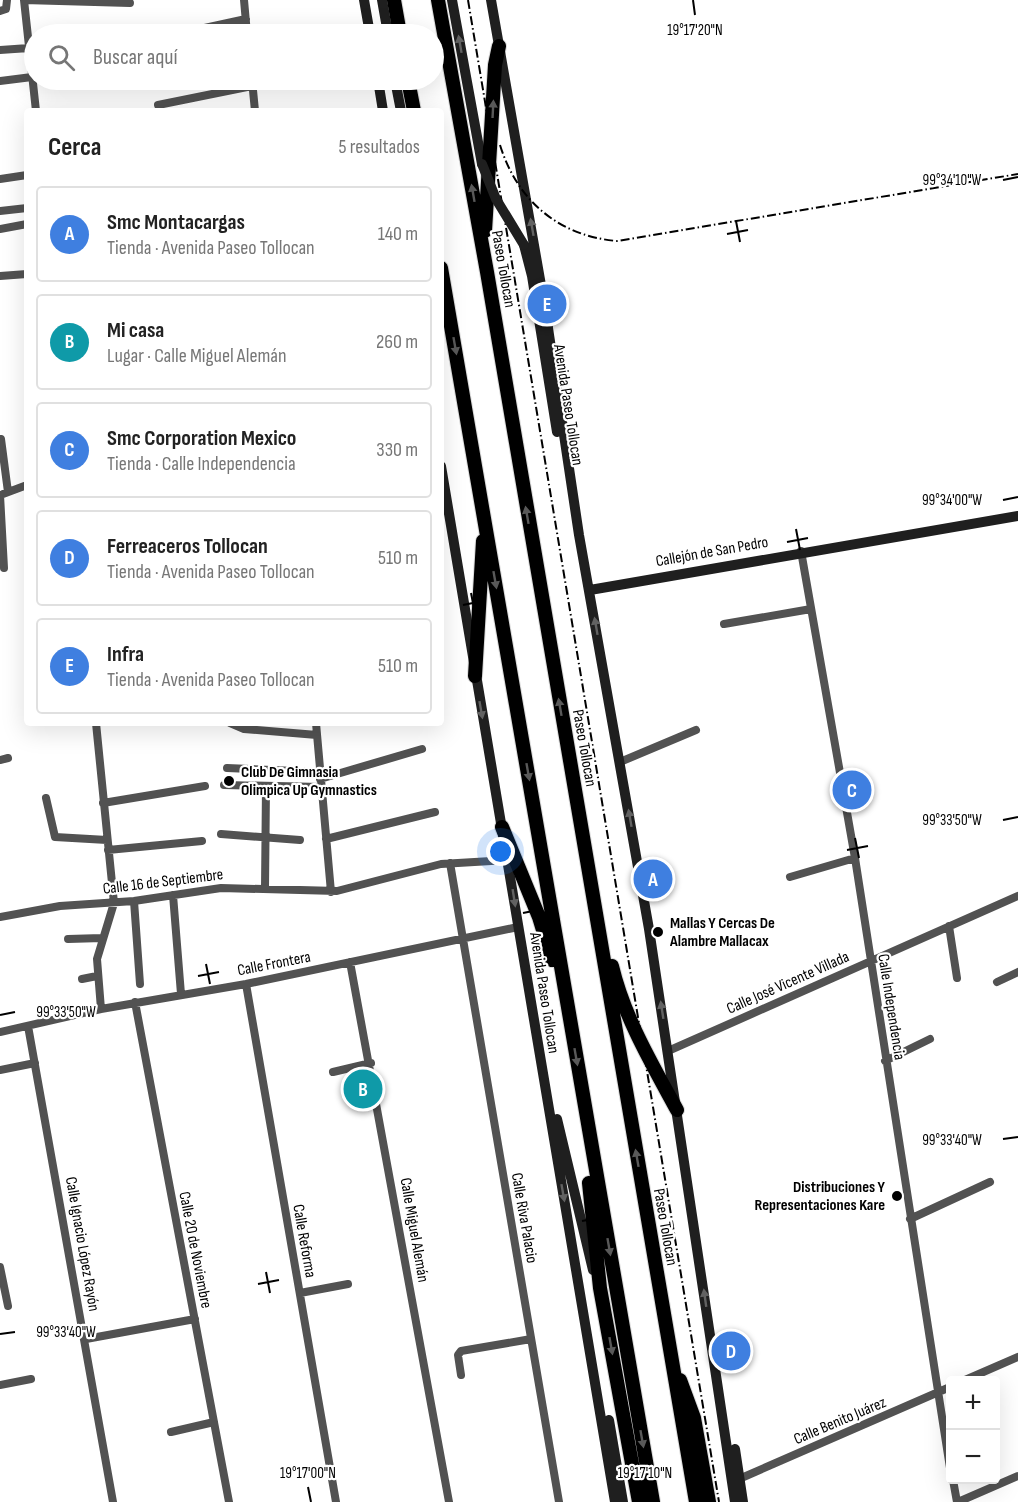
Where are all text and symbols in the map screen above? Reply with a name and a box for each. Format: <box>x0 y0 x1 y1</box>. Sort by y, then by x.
text: 19°17'20"N <box>667 21 723 40</box>
search box <box>24 24 444 90</box>
one-way arrow <box>455 35 464 54</box>
icon: search <box>45 41 78 74</box>
text: Buscar aquí <box>93 44 178 71</box>
one-way arrow <box>488 99 497 118</box>
text: Cerca <box>48 132 101 163</box>
text: 5 resultados <box>339 135 420 159</box>
text: 99°34'10"W <box>923 171 982 190</box>
one-way arrow <box>468 184 477 203</box>
text: Smc Montacargas <box>107 209 245 236</box>
one-way arrow <box>527 218 536 237</box>
text: A <box>65 222 74 246</box>
text: 140 m <box>378 222 418 246</box>
street label: Paseo Tollocan <box>487 229 519 309</box>
text: Tienda · Avenida Paseo Tollocan <box>107 236 315 260</box>
pin: E <box>528 282 566 326</box>
text: Mi casa <box>107 317 164 344</box>
text: B <box>65 330 74 354</box>
text: 260 m <box>376 330 418 354</box>
one-way arrow <box>450 337 459 356</box>
street label: Avenida Paseo Tollocan <box>549 342 587 467</box>
text: Lugar · Calle Miguel Alemán <box>107 344 287 368</box>
text: Smc Corporation Mexico <box>107 425 296 452</box>
text: C <box>64 438 75 462</box>
text: 330 m <box>376 438 418 462</box>
text: Tienda · Calle Independencia <box>107 452 296 476</box>
text: 99°34'00"W <box>922 491 982 510</box>
one-way arrow <box>523 505 532 524</box>
text: Ferreaceros Tollocan <box>107 533 268 560</box>
street label: Callejón de San Pedro <box>654 533 770 571</box>
text: D <box>64 546 75 570</box>
text: 510 m <box>378 546 418 570</box>
text: Tienda · Avenida Paseo Tollocan <box>107 560 315 584</box>
one-way arrow <box>491 570 500 589</box>
one-way arrow <box>591 616 600 635</box>
text: Infra <box>107 641 144 668</box>
text: E <box>65 654 74 678</box>
text: 510 m <box>378 654 418 678</box>
text: Tienda · Avenida Paseo Tollocan <box>107 668 315 692</box>
one-way arrow <box>556 697 565 716</box>
one-way arrow <box>476 701 485 720</box>
street label: Paseo Tollocan <box>568 708 600 788</box>
place label: Club De Gimnasia Olimpica Up Gymnastics <box>241 763 377 800</box>
one-way arrow <box>523 763 532 782</box>
pin: C <box>832 768 872 812</box>
marker: Club De Gimnasia Olimpica Up Gymnastics <box>222 774 236 788</box>
one-way arrow <box>625 808 634 827</box>
text: 99°33'50"W <box>922 811 982 830</box>
your location <box>486 837 515 866</box>
pin: A <box>634 856 672 902</box>
street label: Calle 16 de Septiembre <box>102 865 224 899</box>
one-way arrow <box>509 889 518 908</box>
place label: Mallas Y Cercas De Alambre Mallacax <box>669 914 775 951</box>
marker: Mallas Y Cercas De Alambre Mallacax <box>651 925 665 939</box>
street label: Avenida Paseo Tollocan <box>525 930 563 1055</box>
street label: Calle José Vicente Villada <box>724 947 852 1019</box>
street label: Calle Frontera <box>236 948 312 980</box>
street label: Calle Independencia <box>873 953 909 1061</box>
one-way arrow <box>657 1001 666 1020</box>
text: 99°33'50"W <box>36 1003 96 1022</box>
one-way arrow <box>572 1047 581 1066</box>
pin: B <box>344 1066 382 1112</box>
text: 99°33'40"W <box>922 1131 982 1150</box>
one-way arrow <box>632 1149 641 1168</box>
street label: Calle Riva Palacio <box>507 1171 541 1265</box>
street label: Calle Ignacio López Rayón <box>61 1175 103 1313</box>
street label: Calle Miguel Alemán <box>395 1176 433 1284</box>
place label: Distribuciones Y Representaciones Kare <box>755 1178 886 1215</box>
one-way arrow <box>559 1184 568 1203</box>
street label: Paseo Tollocan <box>649 1187 681 1267</box>
marker: Distribuciones Y Representaciones Kare <box>890 1189 904 1203</box>
street label: Calle 20 de Noviembre <box>174 1190 216 1310</box>
street label: Calle Reforma <box>288 1203 320 1279</box>
one-way arrow <box>605 1238 614 1257</box>
one-way arrow <box>701 1289 710 1308</box>
text: 99°33'40"W <box>36 1323 96 1342</box>
pin: D <box>712 1328 750 1374</box>
one-way arrow <box>607 1337 616 1356</box>
map controls <box>946 1376 1000 1484</box>
button: + <box>946 1376 1000 1430</box>
street label: Calle Benito Juárez <box>791 1393 889 1449</box>
one-way arrow <box>638 1430 647 1449</box>
button: − <box>946 1430 1000 1484</box>
text: 19°17'00"N <box>280 1464 336 1483</box>
text: 19°17'10"N <box>618 1464 672 1483</box>

